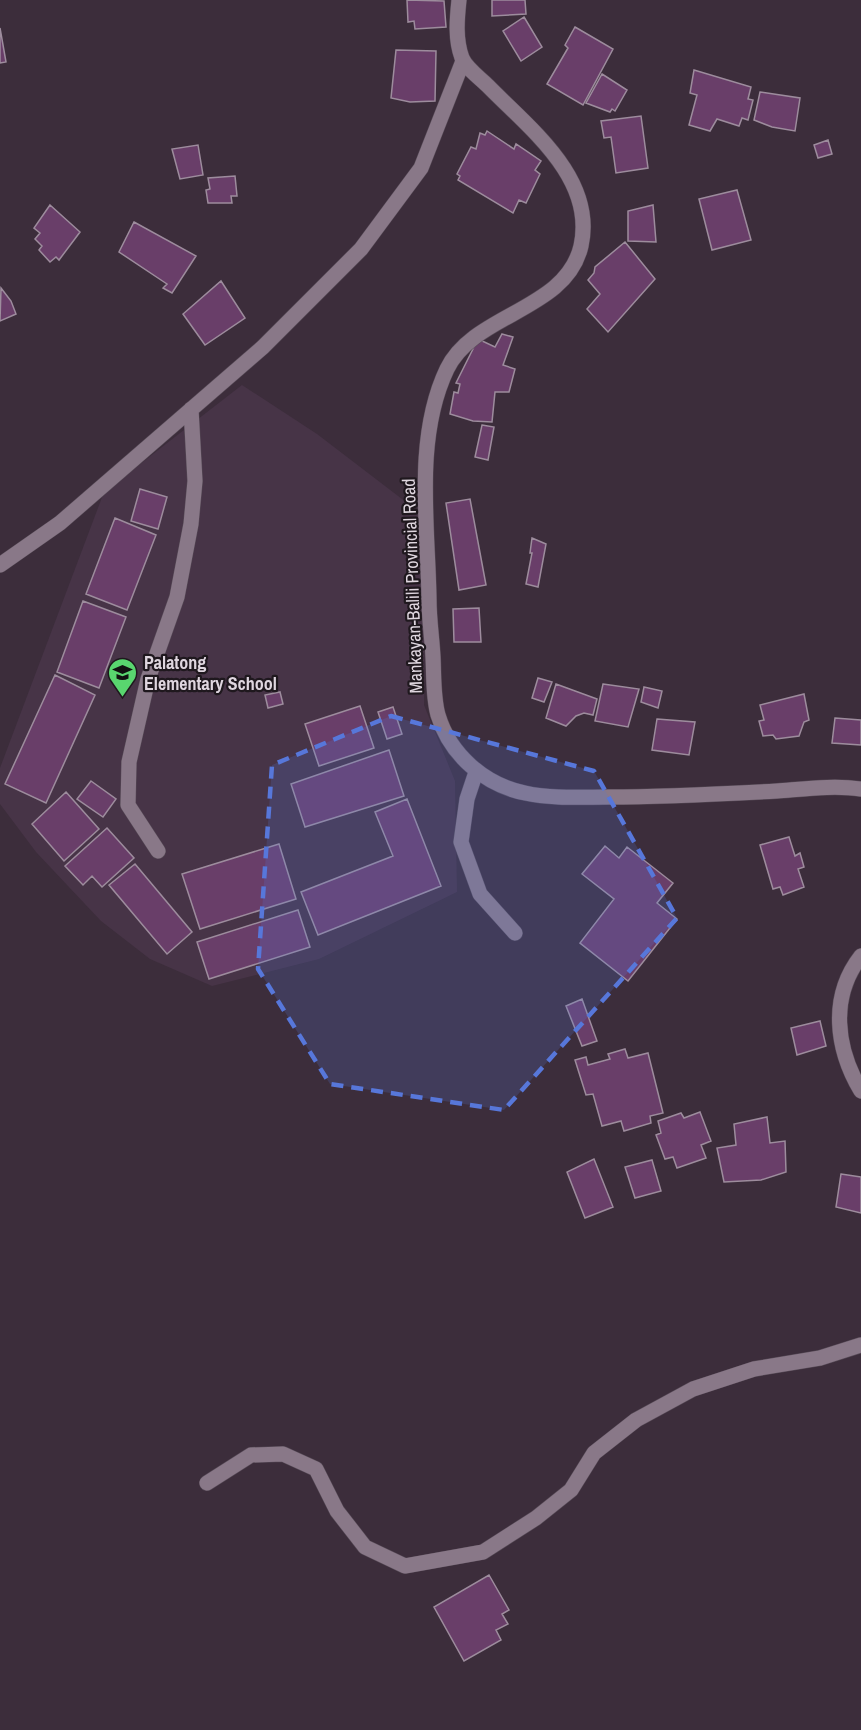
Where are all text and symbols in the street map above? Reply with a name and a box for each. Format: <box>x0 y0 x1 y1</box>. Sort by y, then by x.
street label: Mankayan-Balili Provincial Road <box>396 478 428 694</box>
place label: Palatong Elementary School <box>144 650 277 696</box>
school or university icon: Palatong Elementary School <box>107 656 139 698</box>

